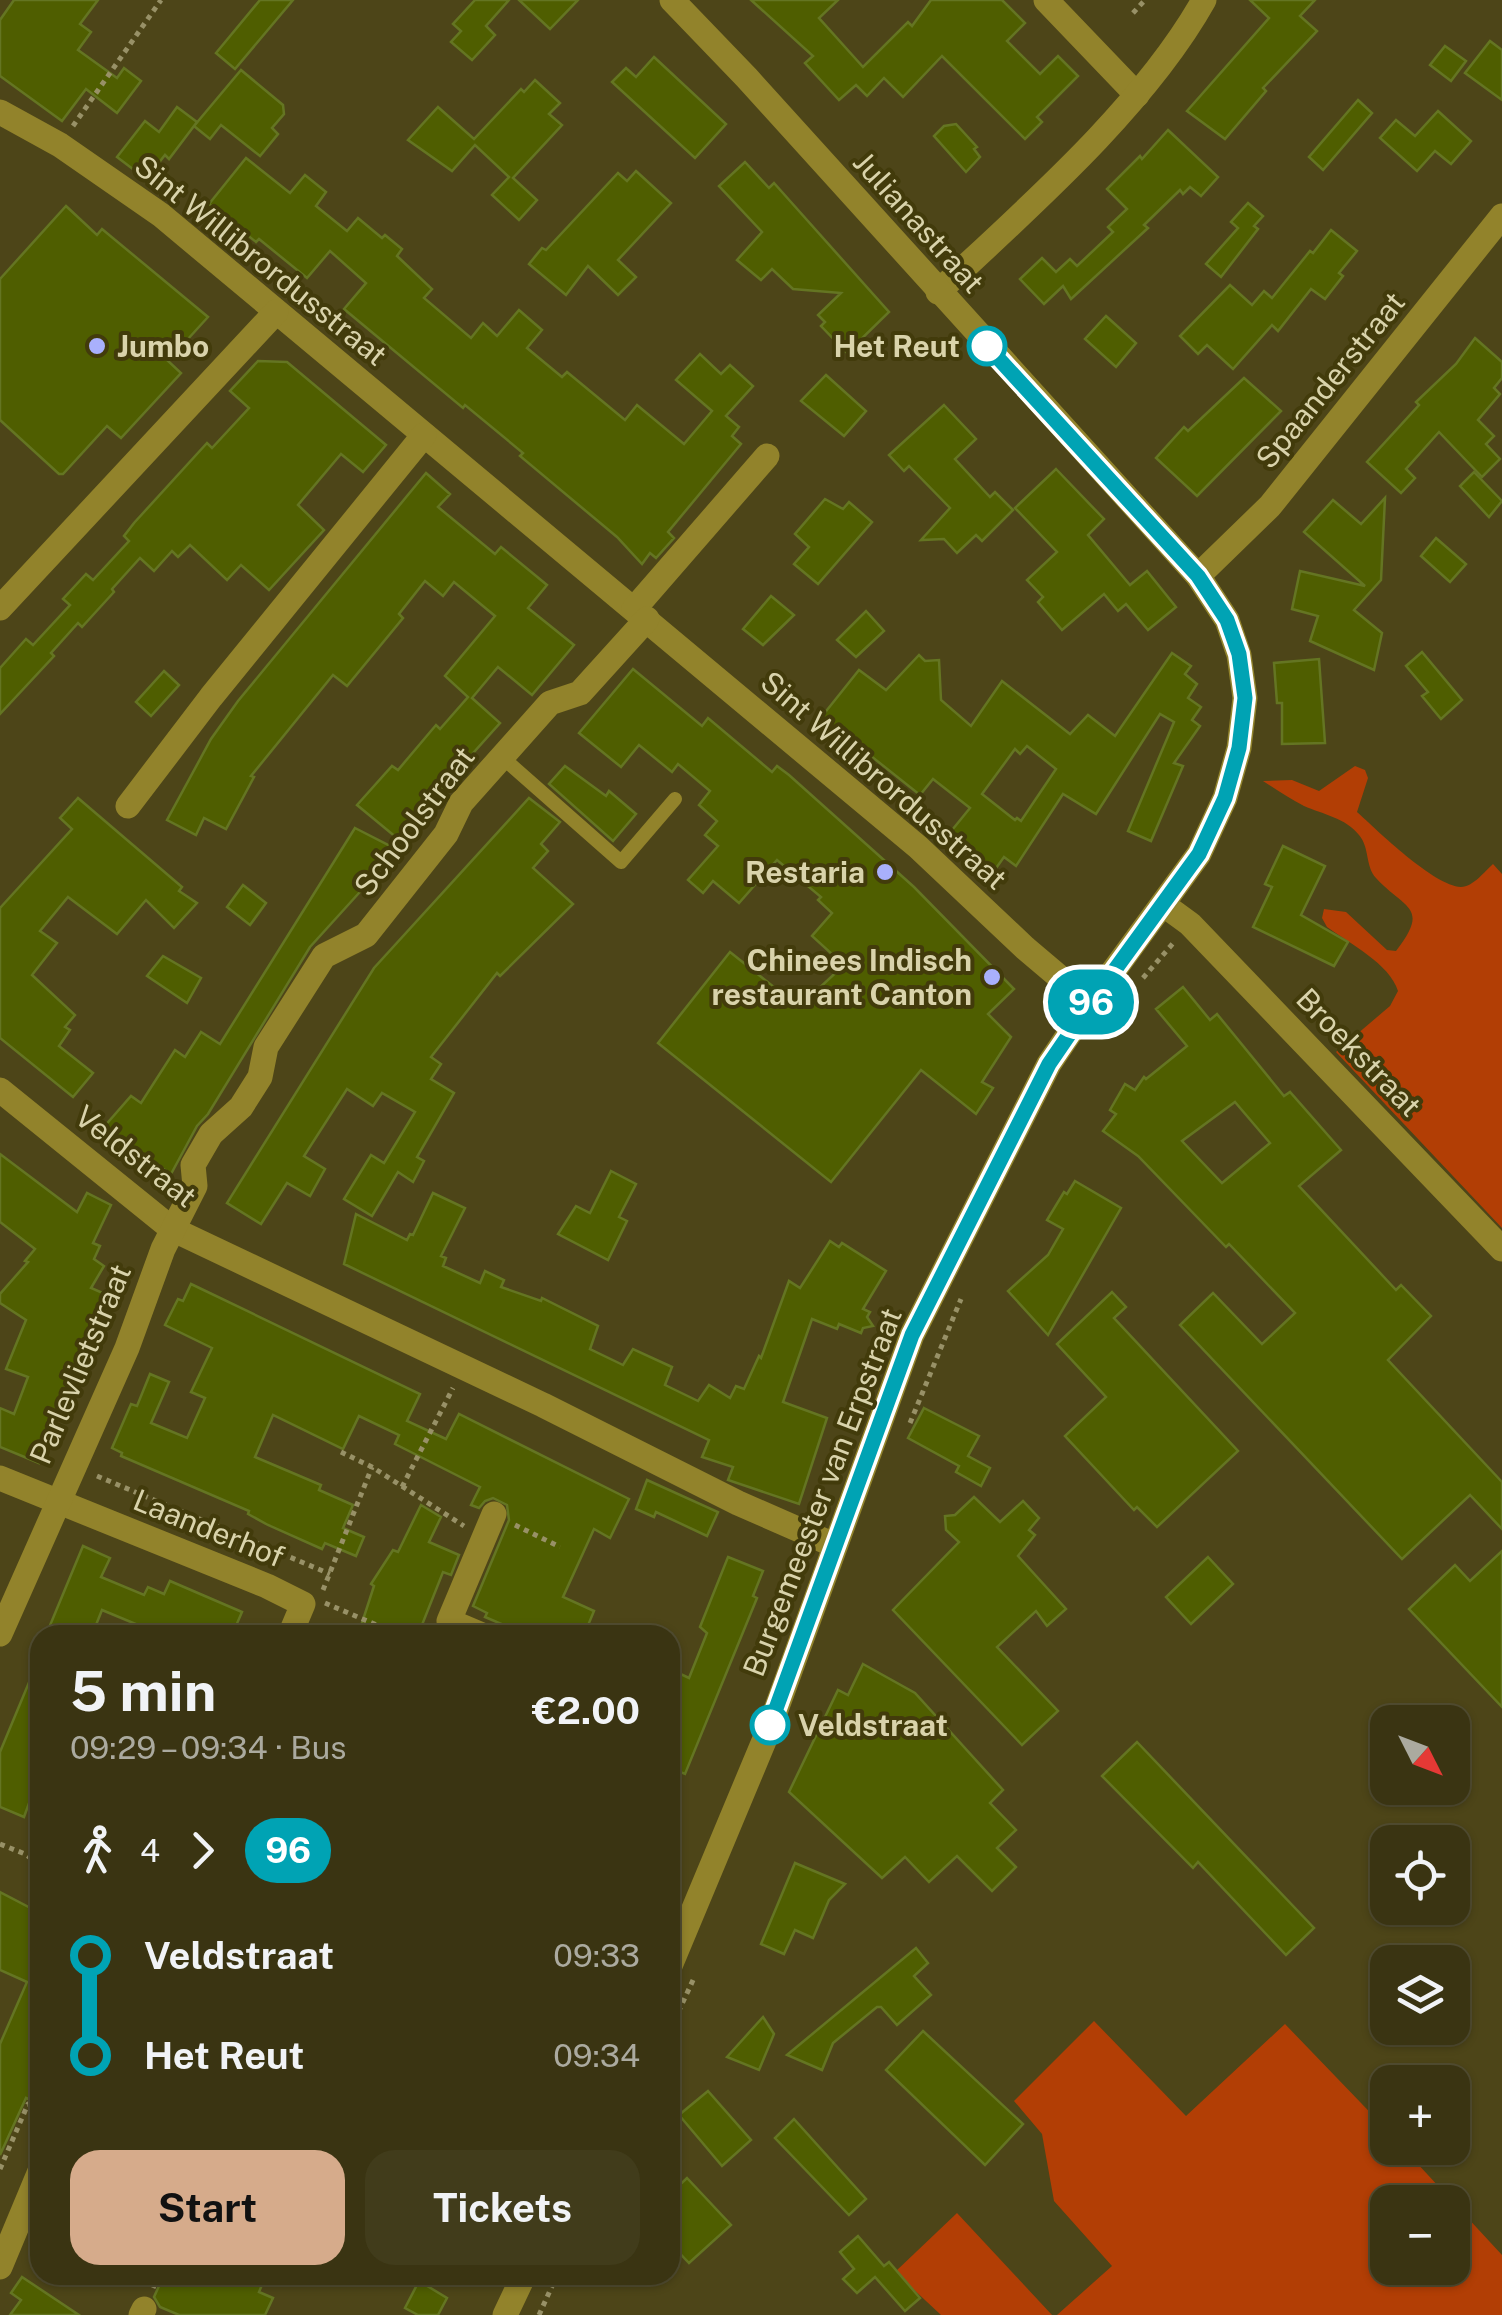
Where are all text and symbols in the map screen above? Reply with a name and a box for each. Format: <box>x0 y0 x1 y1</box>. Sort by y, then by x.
street label: Julianastraat <box>846 144 992 300</box>
street label: Sint Willibrordusstraat <box>128 147 394 373</box>
street label: Spaanderstraat <box>1248 285 1412 475</box>
marker: Het Reut <box>968 327 1006 365</box>
place label: Jumbo <box>117 328 209 364</box>
place label: Het Reut <box>833 328 960 364</box>
marker: Jumbo <box>86 335 108 357</box>
street label: Sint Willibrordusstraat <box>754 663 1014 897</box>
street label: Schoolstraat <box>346 739 482 903</box>
place label: Restaria <box>745 854 865 890</box>
marker: Restaria <box>874 861 896 883</box>
place label: Chinees Indisch restaurant Canton <box>711 942 972 1012</box>
marker: Chinees Indisch restaurant Canton <box>981 966 1003 988</box>
line badge: 96 <box>1046 970 1136 1034</box>
street label: Broekstraat <box>1289 981 1429 1123</box>
text: 96 <box>1068 982 1114 1023</box>
street label: Veldstraat <box>68 1098 204 1214</box>
street label: Parlevlietstraat <box>22 1259 138 1469</box>
street label: Burgemeester van Erpstraat <box>735 1303 909 1681</box>
street label: Laanderhof <box>128 1481 290 1575</box>
text: 5 min <box>70 1659 216 1723</box>
text: €2.00 <box>532 1688 640 1733</box>
north arrow <box>1370 1705 1470 1805</box>
map controls <box>1370 1705 1470 2285</box>
marker: Veldstraat <box>751 1706 789 1744</box>
place label: Veldstraat <box>798 1707 948 1743</box>
text: 09:29 – 09:34 · Bus <box>70 1729 346 1766</box>
icon: walk <box>70 1823 125 1878</box>
icon: forward <box>175 1823 230 1878</box>
button: locate <box>1370 1825 1470 1925</box>
text: 96 <box>265 1830 311 1871</box>
text: 4 <box>140 1832 160 1869</box>
text: Veldstraat <box>144 1933 334 1978</box>
text: 09:33 <box>553 1937 640 1974</box>
button: layers <box>1370 1945 1470 2045</box>
text: Het Reut <box>144 2033 304 2078</box>
text: 09:34 <box>553 2037 640 2074</box>
button: + <box>1370 2065 1470 2165</box>
button: Start <box>70 2150 345 2265</box>
button: Tickets <box>365 2150 640 2265</box>
button: − <box>1370 2185 1470 2285</box>

